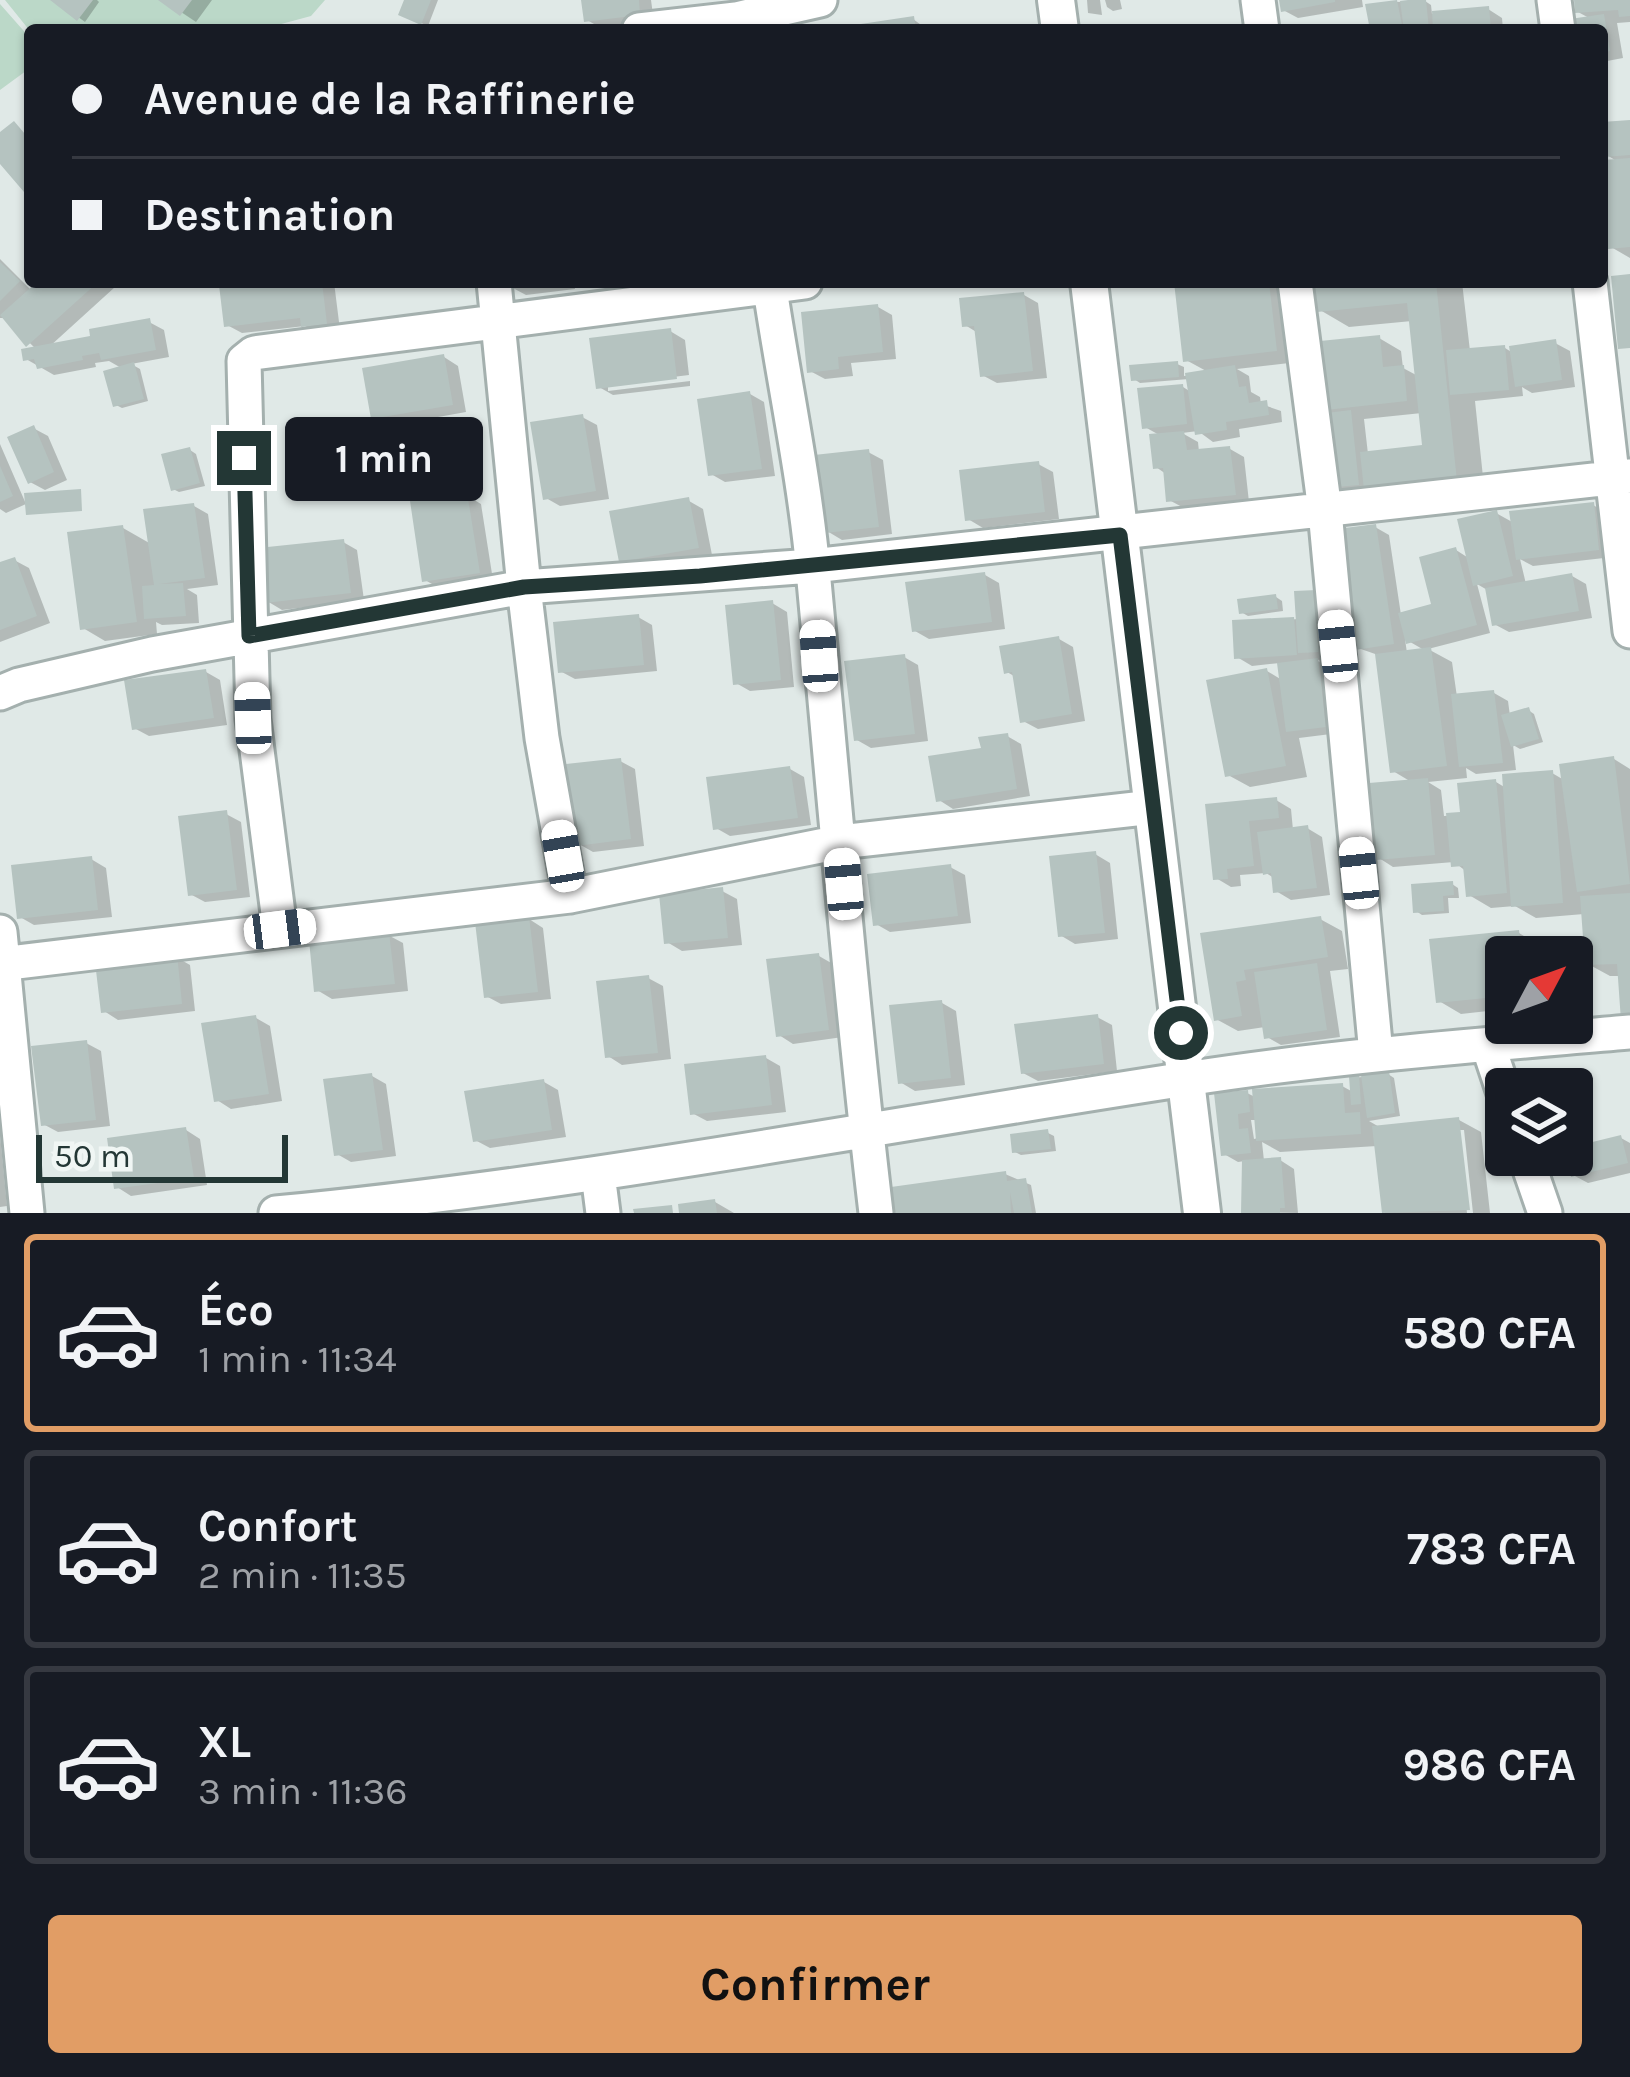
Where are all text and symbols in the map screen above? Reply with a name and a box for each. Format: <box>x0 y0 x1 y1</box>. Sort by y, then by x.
text: Avenue de la Raffinerie <box>144 73 636 125</box>
text: Destination <box>144 189 395 241</box>
callout: 1 min <box>286 416 484 500</box>
route end <box>217 431 271 485</box>
text: 1 min <box>335 436 433 482</box>
car <box>1316 608 1360 684</box>
car <box>799 619 839 693</box>
car <box>234 681 272 755</box>
car <box>539 817 587 895</box>
car <box>1337 835 1381 911</box>
car <box>823 847 865 921</box>
car <box>242 907 318 951</box>
north arrow <box>1485 936 1593 1044</box>
map controls <box>1485 936 1593 1176</box>
route start <box>1154 1006 1208 1060</box>
button: layers <box>1485 1068 1593 1176</box>
scale bar <box>36 1129 288 1182</box>
text: 50 m <box>54 1137 131 1175</box>
icon: car <box>54 1279 162 1387</box>
text: Éco <box>198 1284 274 1336</box>
text: 580 CFA <box>1403 1307 1576 1359</box>
text: 1 min · 11:34 <box>198 1336 397 1382</box>
icon: car <box>54 1495 162 1603</box>
text: Confort <box>198 1500 357 1552</box>
text: 783 CFA <box>1407 1523 1576 1575</box>
text: 2 min · 11:35 <box>198 1552 407 1598</box>
icon: car <box>54 1711 162 1819</box>
text: XL <box>198 1716 251 1768</box>
text: 986 CFA <box>1402 1739 1576 1791</box>
text: 3 min · 11:36 <box>198 1768 408 1814</box>
button: Confirmer <box>48 1915 1582 2053</box>

